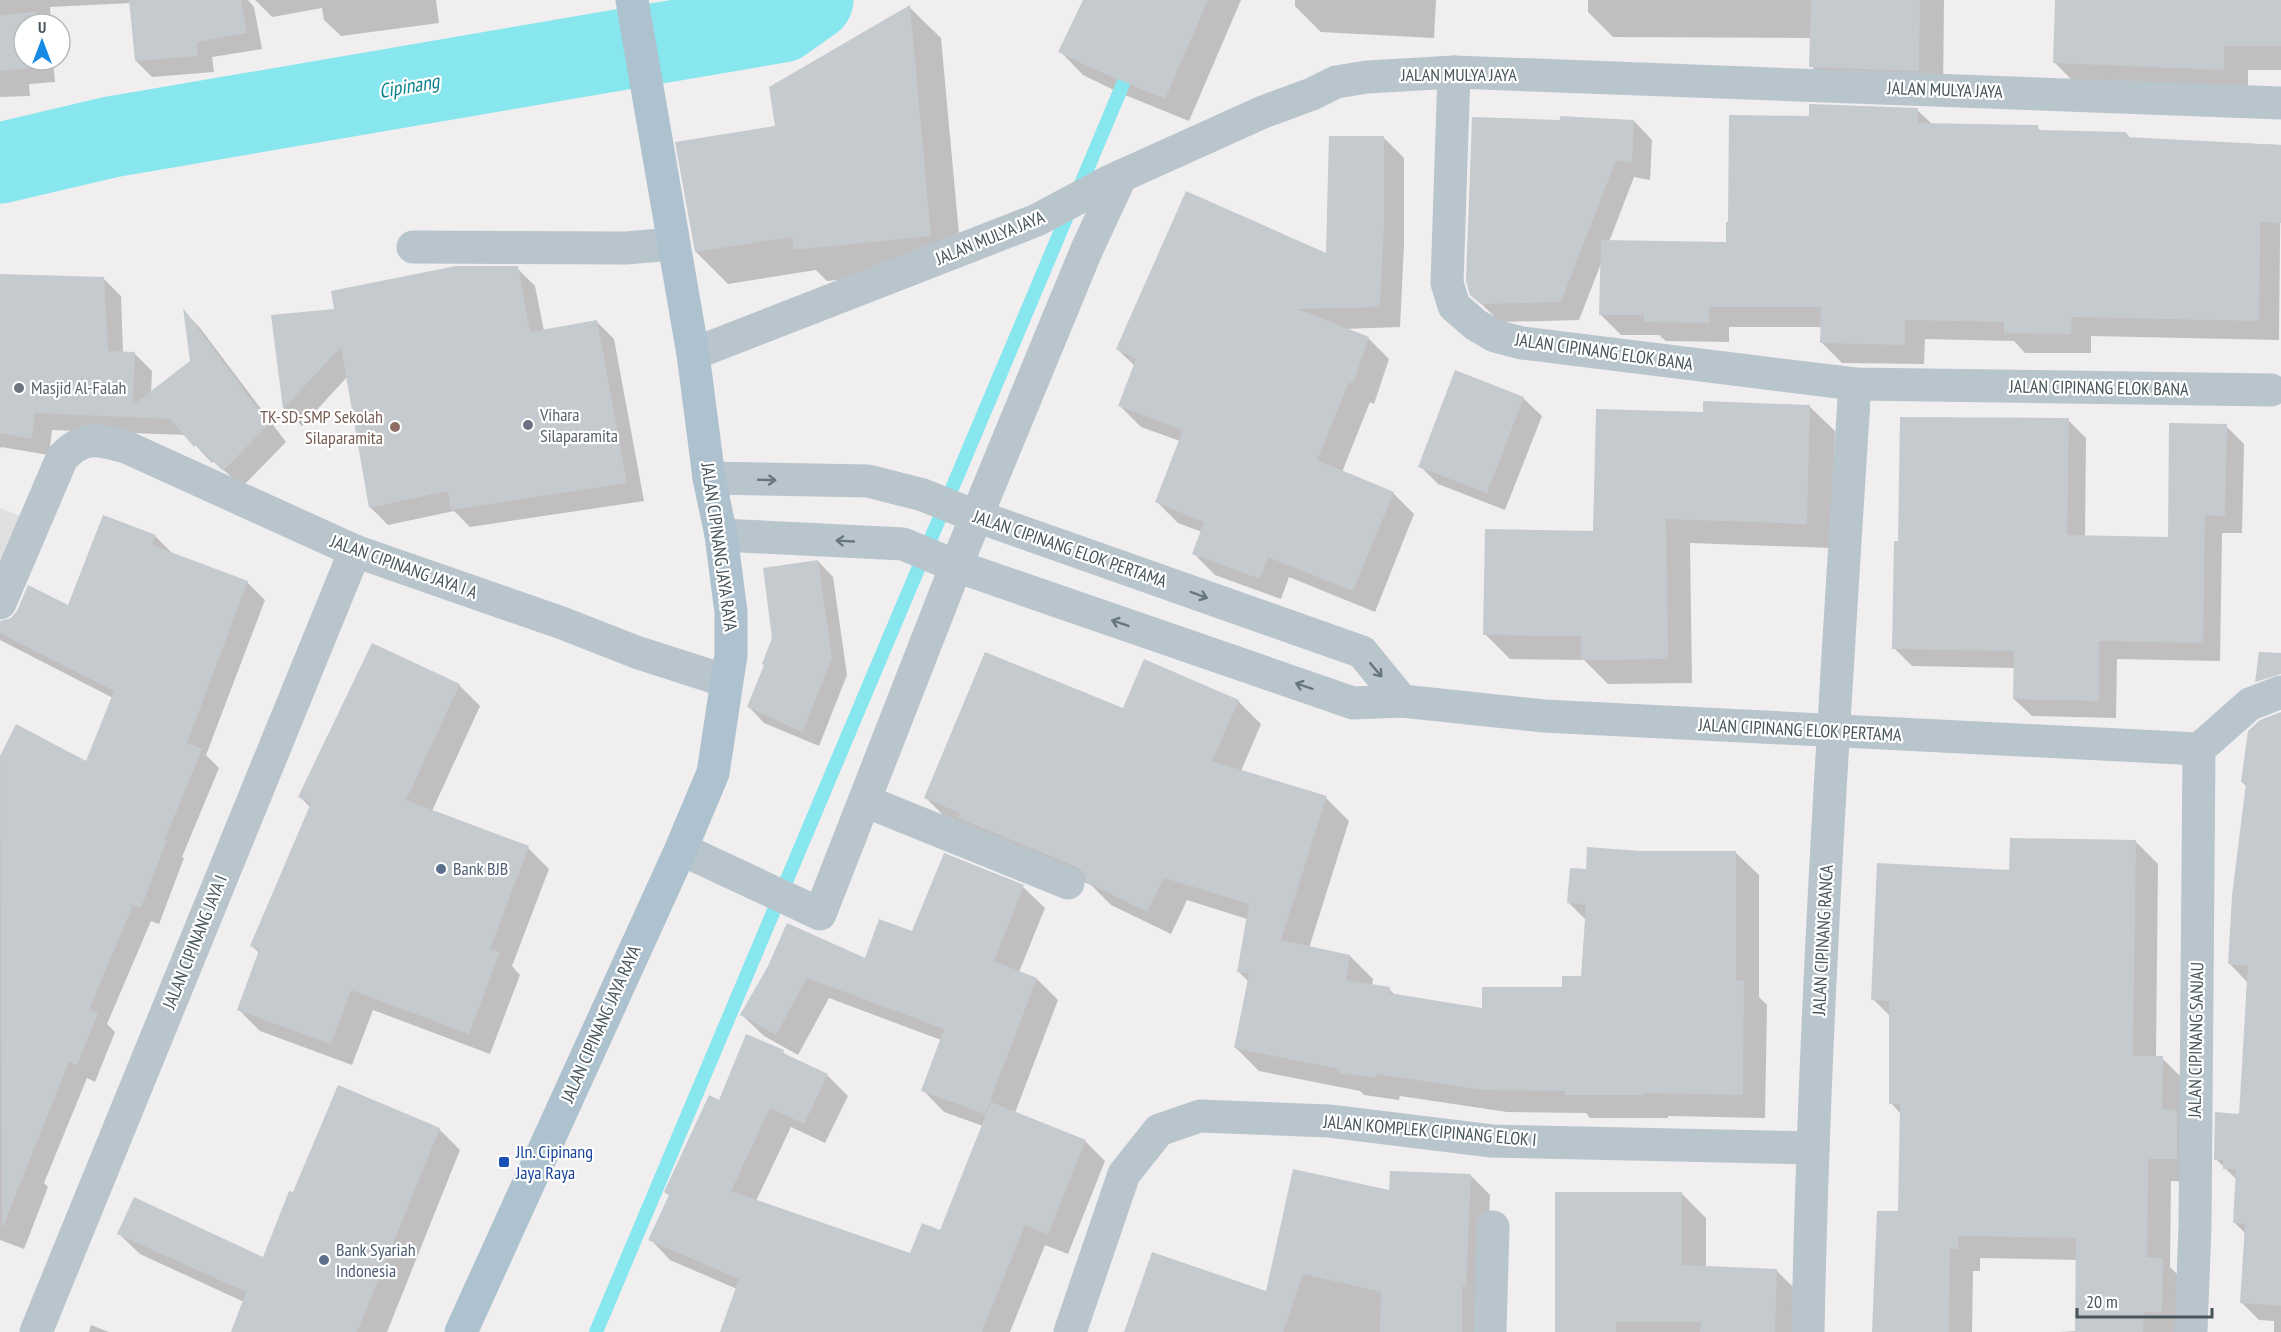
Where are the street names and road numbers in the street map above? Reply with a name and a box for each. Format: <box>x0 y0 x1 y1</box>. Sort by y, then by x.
street label: JALAN MULYA JAYA <box>1400 63 1517 86</box>
street label: JALAN MULYA JAYA <box>1886 76 2004 103</box>
street label: JALAN MULYA JAYA <box>931 205 1048 270</box>
street label: JALAN CIPINANG ELOK BANA <box>1513 328 1695 375</box>
street label: JALAN CIPINANG ELOK BANA <box>2008 374 2189 401</box>
street label: JALAN CIPINANG JAYA RAYA <box>696 460 743 633</box>
street label: JALAN CIPINANG ELOK PERTAMA <box>969 504 1170 593</box>
street label: JALAN CIPINANG JAYA I A <box>327 529 481 604</box>
street label: JALAN CIPINANG ELOK PERTAMA <box>1697 713 1903 746</box>
street label: JALAN CIPINANG RANCA <box>1807 864 1838 1017</box>
street label: JALAN CIPINANG JAYA I <box>157 871 232 1013</box>
street label: JALAN CIPINANG JAYA RAYA <box>555 941 646 1107</box>
street label: JALAN CIPINANG SANJAU <box>2183 962 2208 1119</box>
street label: JALAN KOMPLEK CIPINANG ELOK I <box>1322 1110 1537 1151</box>

